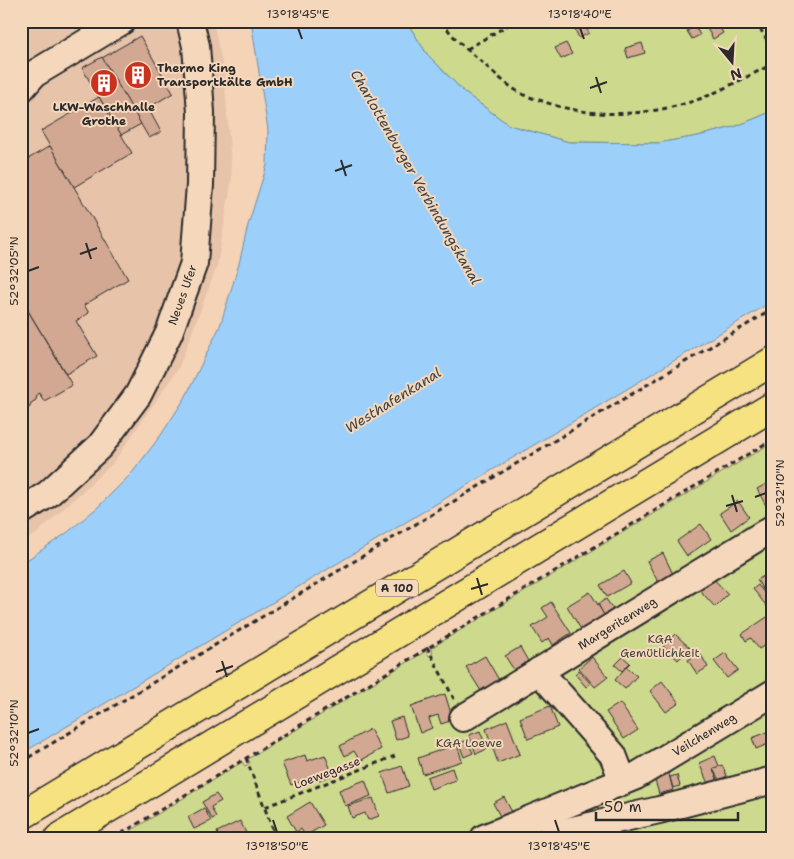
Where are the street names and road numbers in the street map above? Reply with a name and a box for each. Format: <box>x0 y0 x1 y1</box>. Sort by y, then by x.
street label: Neues Ufer <box>164 262 201 327</box>
road number: A 100 <box>376 580 418 596</box>
street label: Margeritenweg <box>575 593 660 654</box>
street label: Veilchenweg <box>669 709 739 760</box>
street label: Loewegasse <box>291 753 363 793</box>

